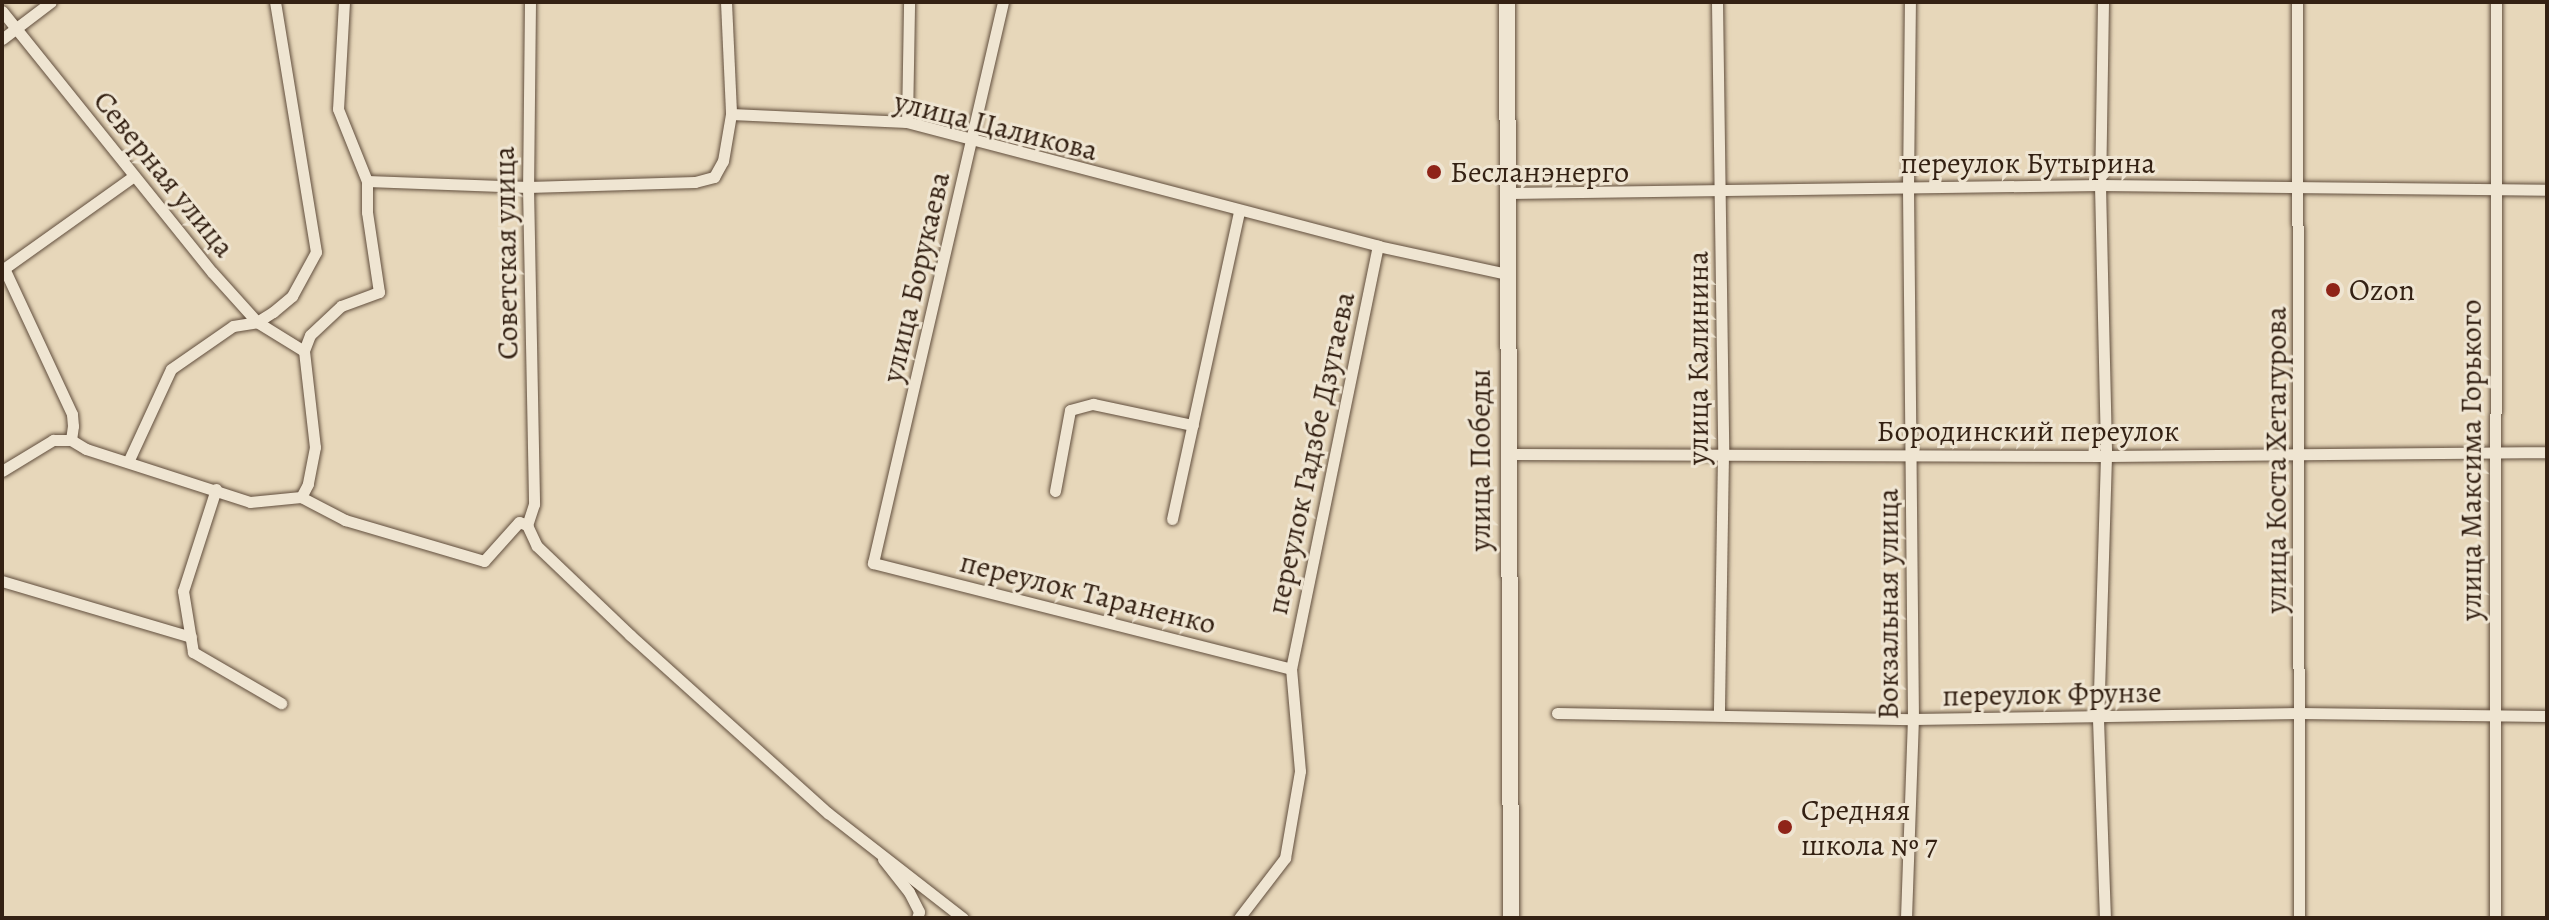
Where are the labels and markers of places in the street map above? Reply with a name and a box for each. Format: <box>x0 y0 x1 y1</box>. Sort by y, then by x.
place label: Бесланэнерго <box>1450 154 1629 190</box>
marker: Бесланэнерго <box>1425 163 1443 181</box>
place label: Ozon <box>2349 272 2415 308</box>
marker: Ozon <box>2324 281 2342 299</box>
place label: Средняя школа № 7 <box>1801 792 1937 862</box>
marker: Средняя школа № 7 <box>1776 818 1794 836</box>

